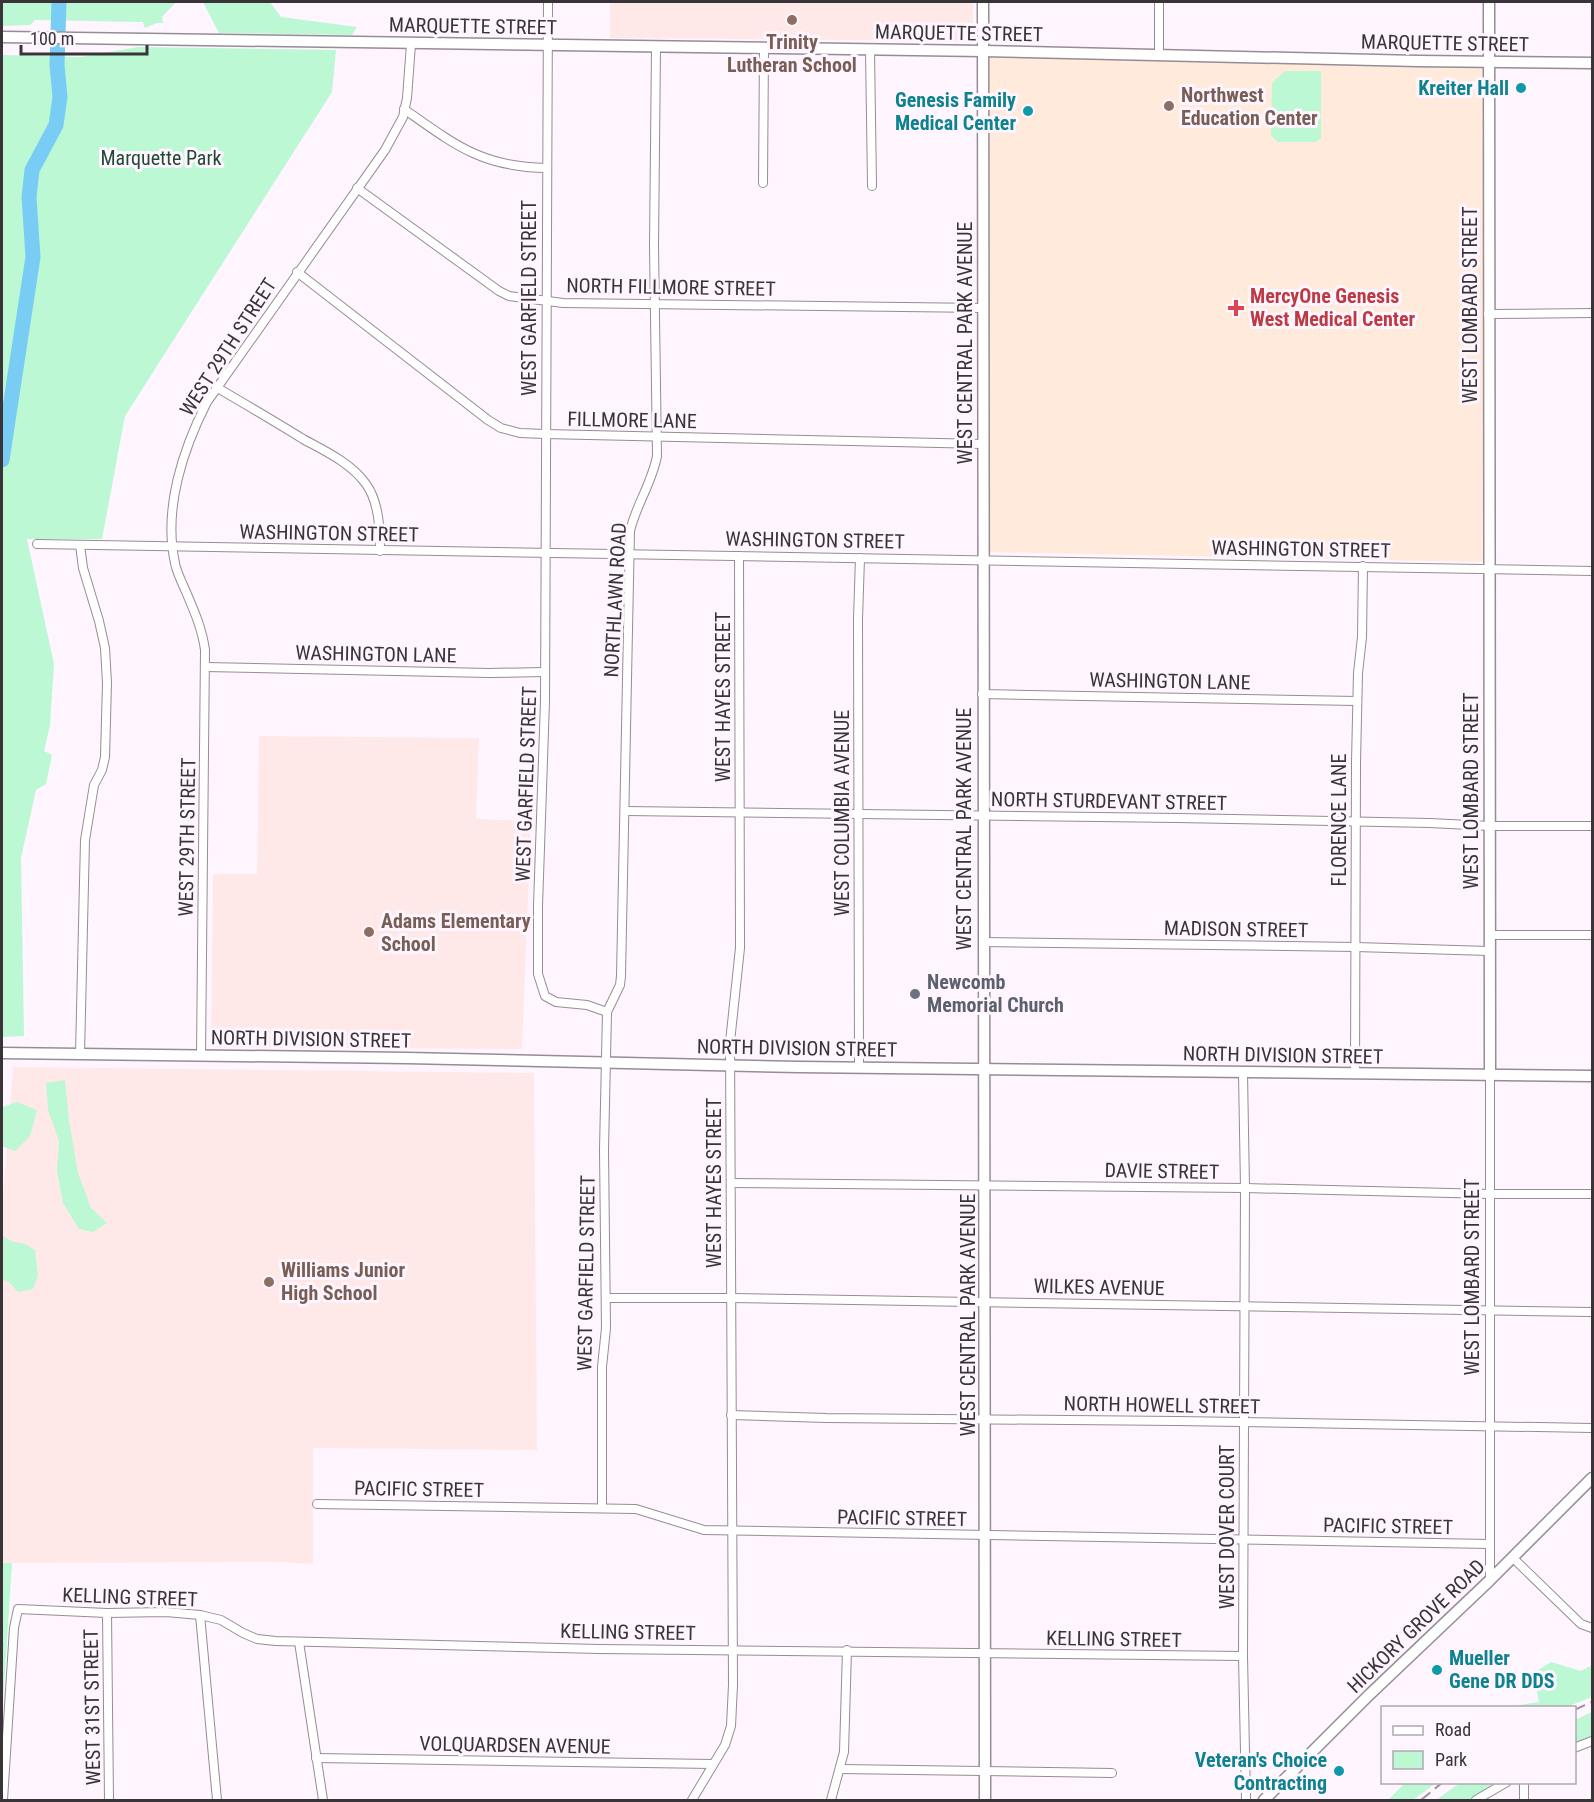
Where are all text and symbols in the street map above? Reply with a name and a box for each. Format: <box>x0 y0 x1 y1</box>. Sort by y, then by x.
street label: MARQUETTE STREET <box>389 13 557 39</box>
marker: Trinity Lutheran School <box>785 13 799 27</box>
scale bar <box>21 18 147 56</box>
street label: MARQUETTE STREET <box>875 20 1043 46</box>
text: 100 m <box>30 28 74 49</box>
place label: Trinity Lutheran School <box>727 30 857 77</box>
street label: MARQUETTE STREET <box>1361 30 1529 56</box>
place label: Kreiter Hall <box>1418 76 1509 100</box>
marker: Kreiter Hall <box>1514 81 1528 95</box>
place label: Northwest Education Center <box>1181 83 1318 130</box>
place label: Genesis Family Medical Center <box>895 88 1016 135</box>
marker: Northwest Education Center <box>1162 99 1176 113</box>
marker: Genesis Family Medical Center <box>1021 104 1035 118</box>
park label: Marquette Park <box>100 146 222 170</box>
street label: WEST GARFIELD STREET <box>517 200 541 396</box>
street label: WEST LOMBARD STREET <box>1458 206 1482 404</box>
street label: WEST CENTRAL PARK AVENUE <box>953 221 977 465</box>
street label: NORTH FILLMORE STREET <box>566 273 776 301</box>
street label: WEST 29TH STREET <box>175 274 281 420</box>
place label: MercyOne Genesis West Medical Center <box>1250 284 1416 331</box>
marker: MercyOne Genesis West Medical Center <box>1227 299 1245 317</box>
street label: FILLMORE LANE <box>567 407 697 433</box>
street label: WASHINGTON STREET <box>239 519 419 547</box>
street label: NORTHLAWN ROAD <box>599 522 631 678</box>
street label: WASHINGTON STREET <box>725 526 905 554</box>
street label: WASHINGTON STREET <box>1211 535 1391 563</box>
street label: WEST HAYES STREET <box>711 612 735 782</box>
street label: WASHINGTON LANE <box>295 641 457 667</box>
street label: WASHINGTON LANE <box>1089 668 1251 694</box>
street label: WEST GARFIELD STREET <box>511 686 541 882</box>
street label: WEST LOMBARD STREET <box>1459 692 1483 890</box>
street label: WEST CENTRAL PARK AVENUE <box>952 707 976 951</box>
street label: WEST COLUMBIA AVENUE <box>830 710 854 916</box>
street label: FLORENCE LANE <box>1327 753 1351 886</box>
street label: WEST 29TH STREET <box>174 757 200 917</box>
street label: NORTH STURDEVANT STREET <box>991 787 1227 815</box>
place label: Adams Elementary School <box>381 909 531 956</box>
street label: MADISON STREET <box>1164 916 1308 942</box>
marker: Adams Elementary School <box>362 925 376 939</box>
place label: Newcomb Memorial Church <box>927 970 1064 1017</box>
marker: Newcomb Memorial Church <box>908 987 922 1001</box>
street label: NORTH DIVISION STREET <box>211 1025 411 1053</box>
street label: NORTH DIVISION STREET <box>697 1034 897 1062</box>
street label: NORTH DIVISION STREET <box>1183 1041 1383 1069</box>
street label: WEST HAYES STREET <box>702 1098 726 1268</box>
street label: DAVIE STREET <box>1105 1158 1219 1184</box>
street label: WEST GARFIELD STREET <box>572 1175 600 1371</box>
street label: WEST LOMBARD STREET <box>1460 1178 1484 1376</box>
street label: WEST CENTRAL PARK AVENUE <box>956 1193 980 1437</box>
place label: Williams Junior High School <box>281 1258 406 1305</box>
street label: WILKES AVENUE <box>1033 1274 1165 1300</box>
marker: Williams Junior High School <box>262 1275 276 1289</box>
street label: NORTH HOWELL STREET <box>1063 1391 1261 1419</box>
street label: WEST DOVER COURT <box>1215 1445 1239 1609</box>
street label: PACIFIC STREET <box>354 1476 484 1502</box>
street label: PACIFIC STREET <box>837 1505 967 1531</box>
street label: PACIFIC STREET <box>1323 1513 1453 1539</box>
street label: HICKORY GROVE ROAD <box>1342 1554 1490 1698</box>
street label: KELLING STREET <box>62 1583 198 1611</box>
street label: KELLING STREET <box>560 1619 696 1645</box>
street label: KELLING STREET <box>1046 1626 1182 1652</box>
street label: WEST 31ST STREET <box>79 1628 105 1786</box>
place label: Mueller Gene DR DDS <box>1449 1646 1555 1693</box>
marker: Mueller Gene DR DDS <box>1430 1663 1444 1677</box>
legend <box>1381 1706 1576 1784</box>
text: Road <box>1435 1719 1471 1740</box>
street label: VOLQUARDSEN AVENUE <box>419 1731 611 1759</box>
place label: Veteran's Choice Contracting <box>1195 1748 1327 1795</box>
text: Park <box>1435 1749 1467 1770</box>
marker: Veteran's Choice Contracting <box>1332 1764 1346 1778</box>

